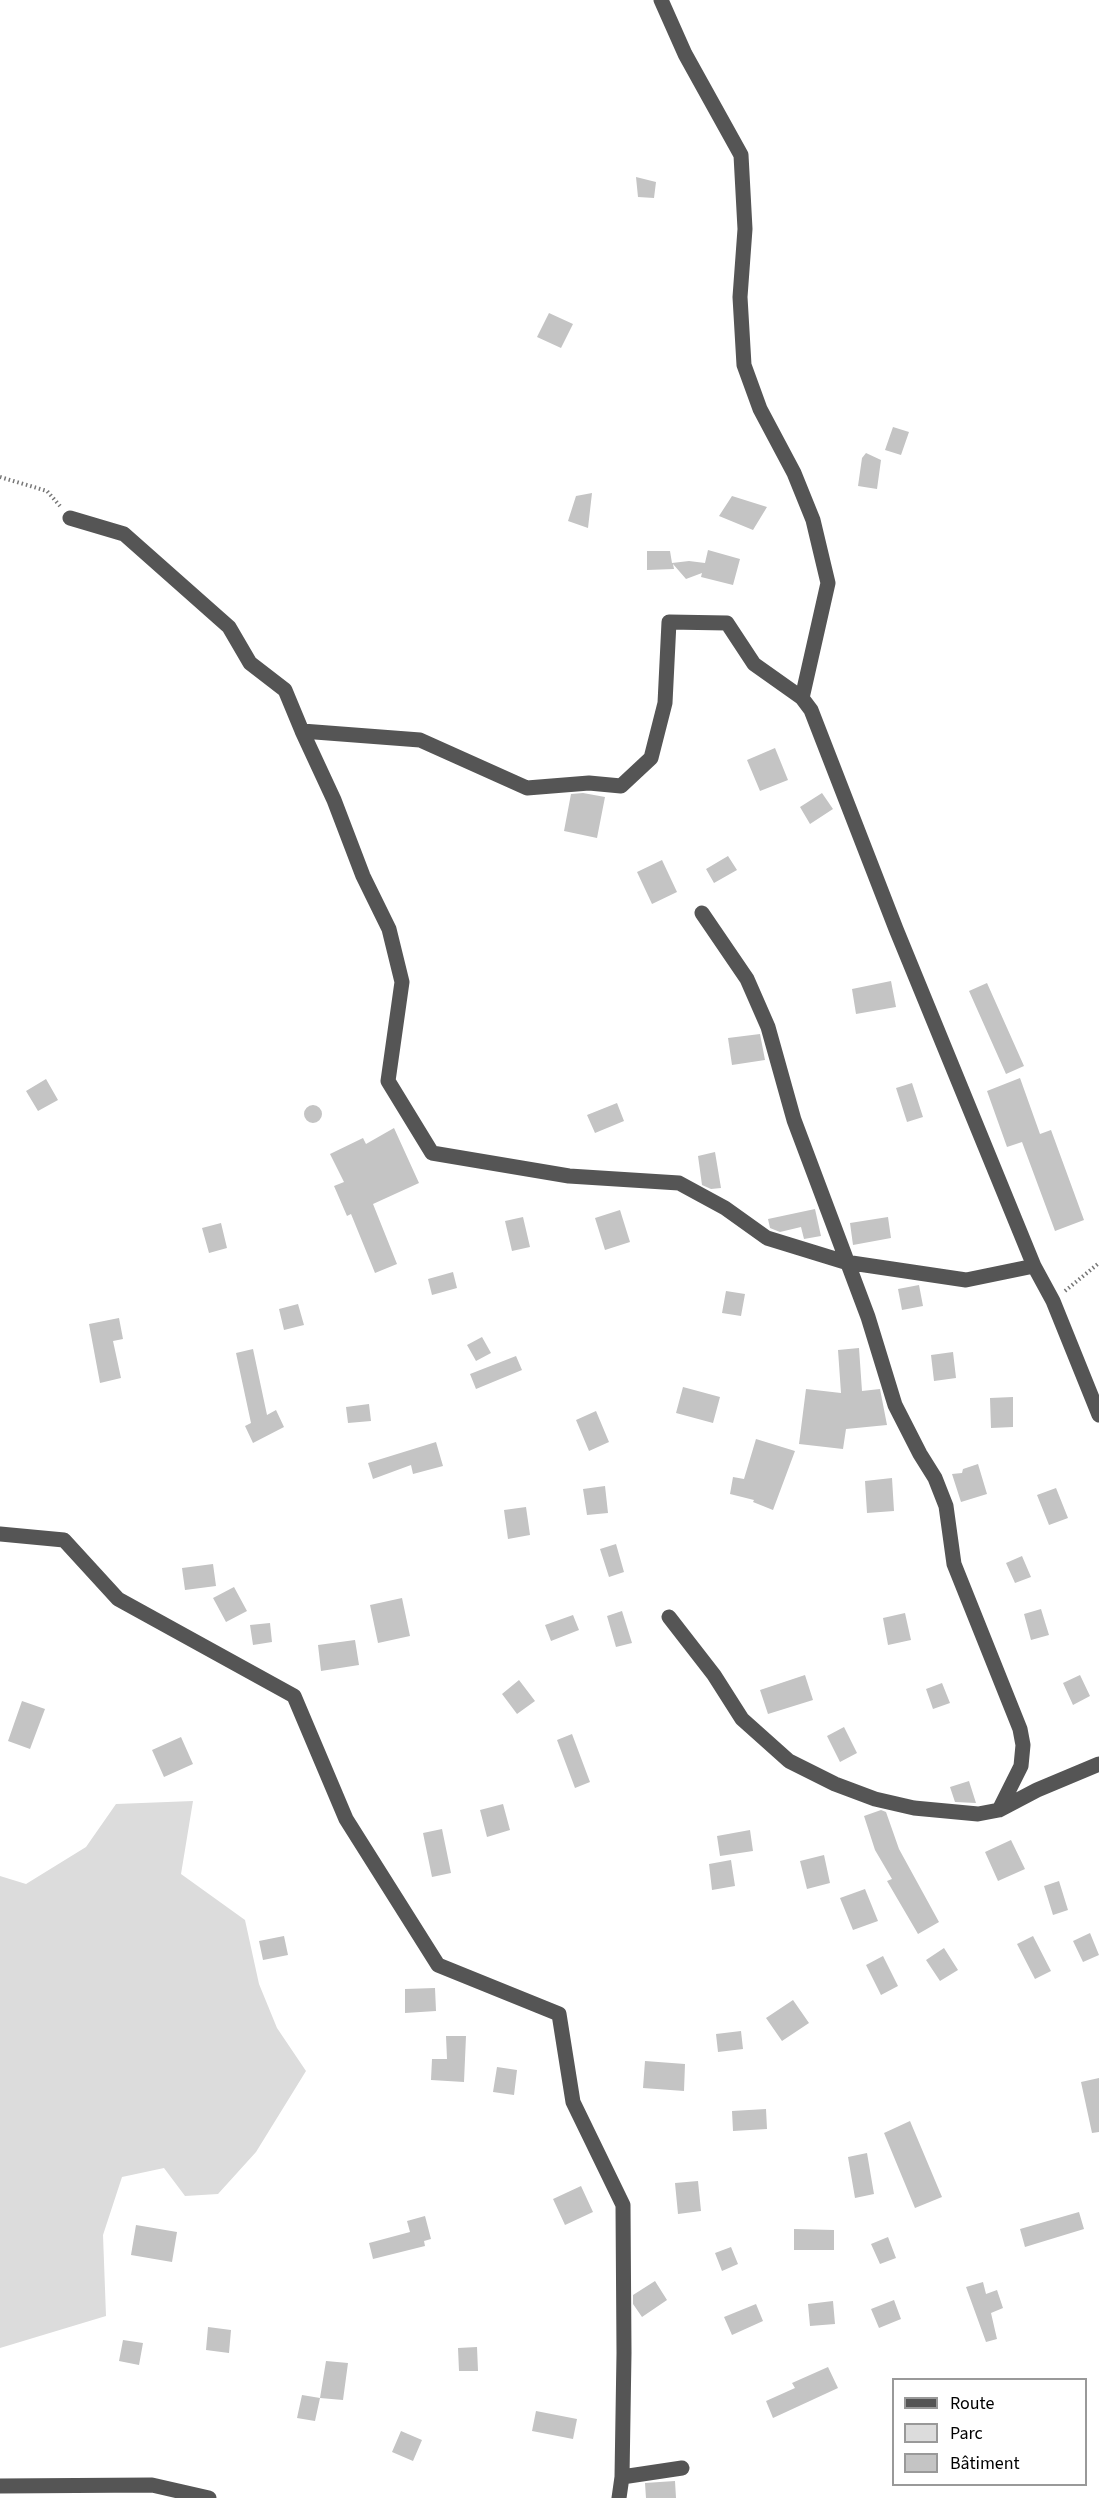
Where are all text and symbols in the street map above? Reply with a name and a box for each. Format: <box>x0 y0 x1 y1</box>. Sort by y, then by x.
legend <box>892 2378 1087 2486</box>
text: Route <box>950 2391 994 2416</box>
text: Parc <box>950 2421 983 2446</box>
text: Bâtiment <box>950 2451 1020 2476</box>

